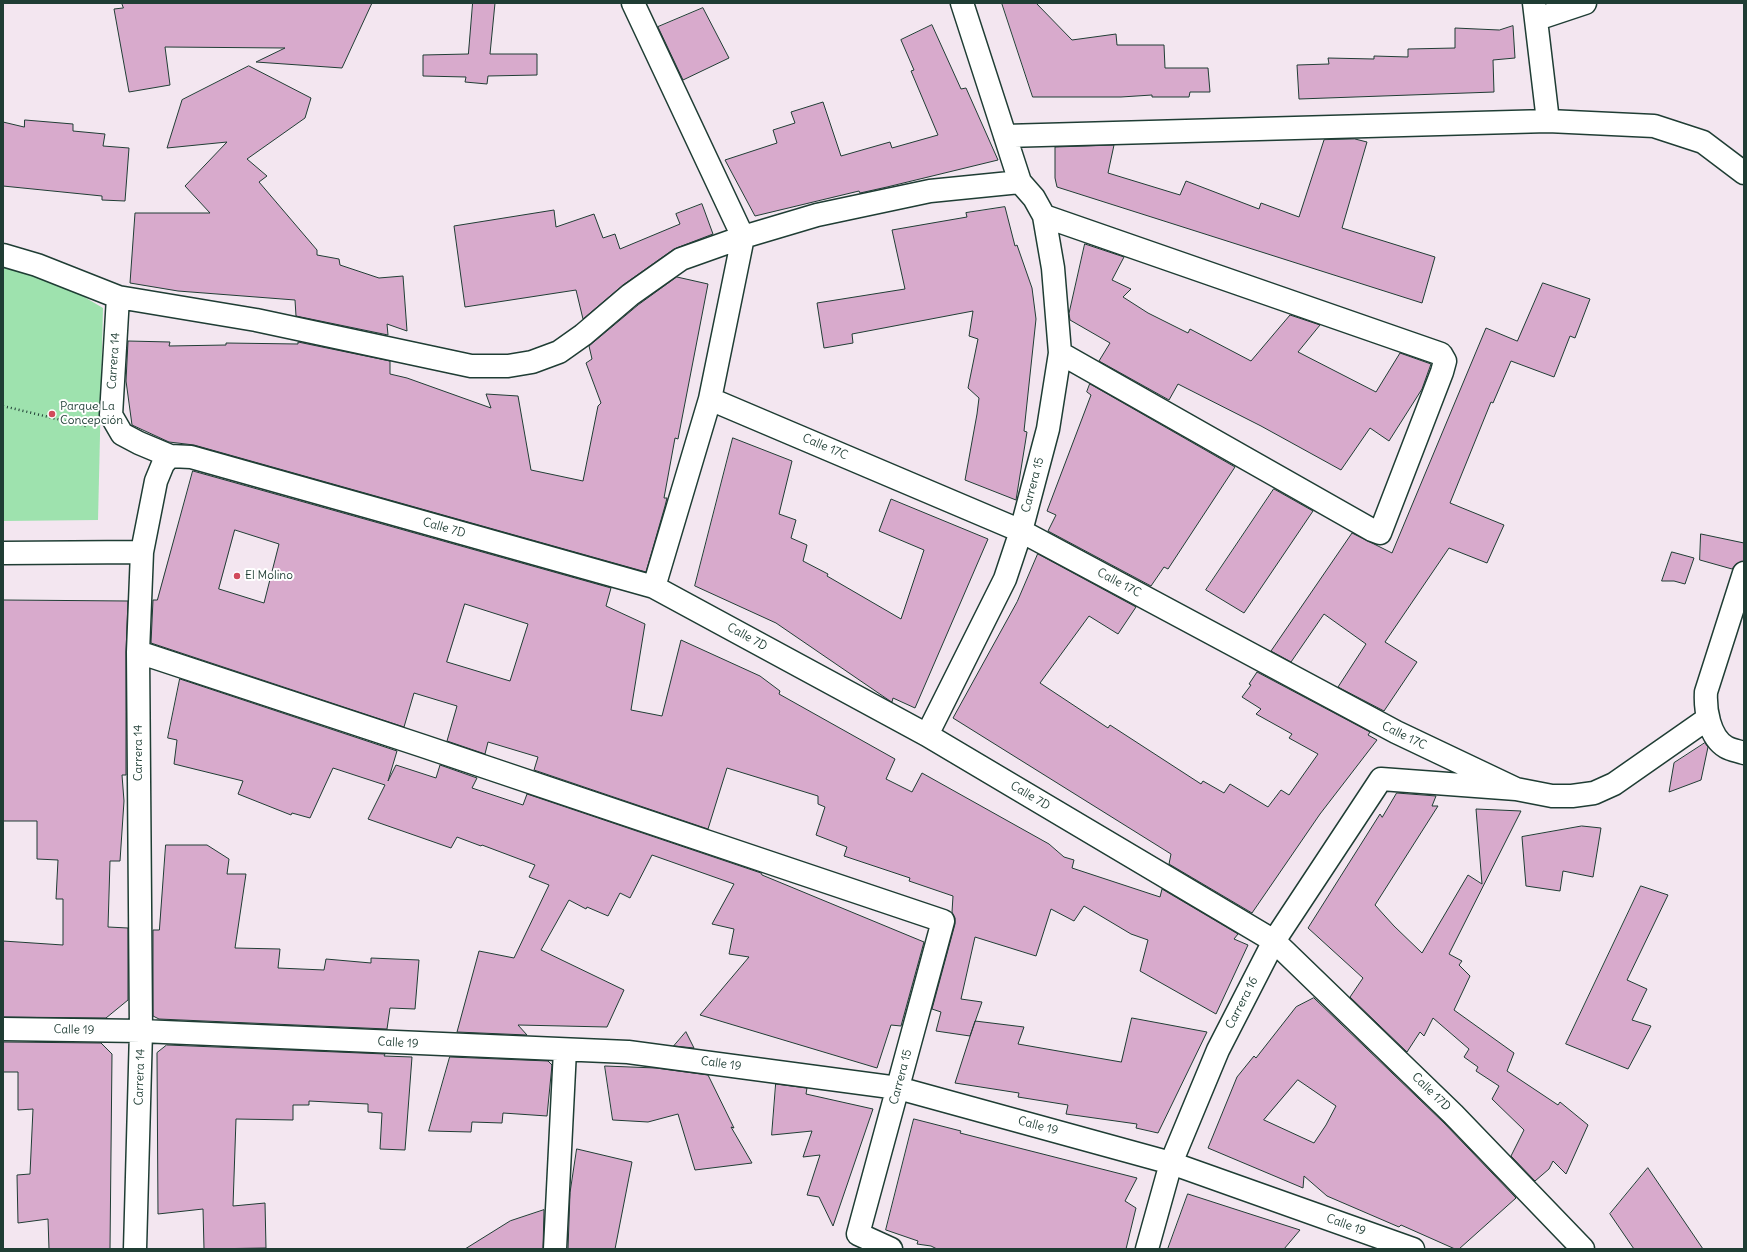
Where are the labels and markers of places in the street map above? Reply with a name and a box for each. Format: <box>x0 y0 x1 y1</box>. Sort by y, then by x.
place label: Parque La Concepción <box>60 400 123 428</box>
marker: Parque La Concepción <box>47 409 57 419</box>
place label: El Molino <box>245 569 293 583</box>
marker: El Molino <box>232 571 242 581</box>

